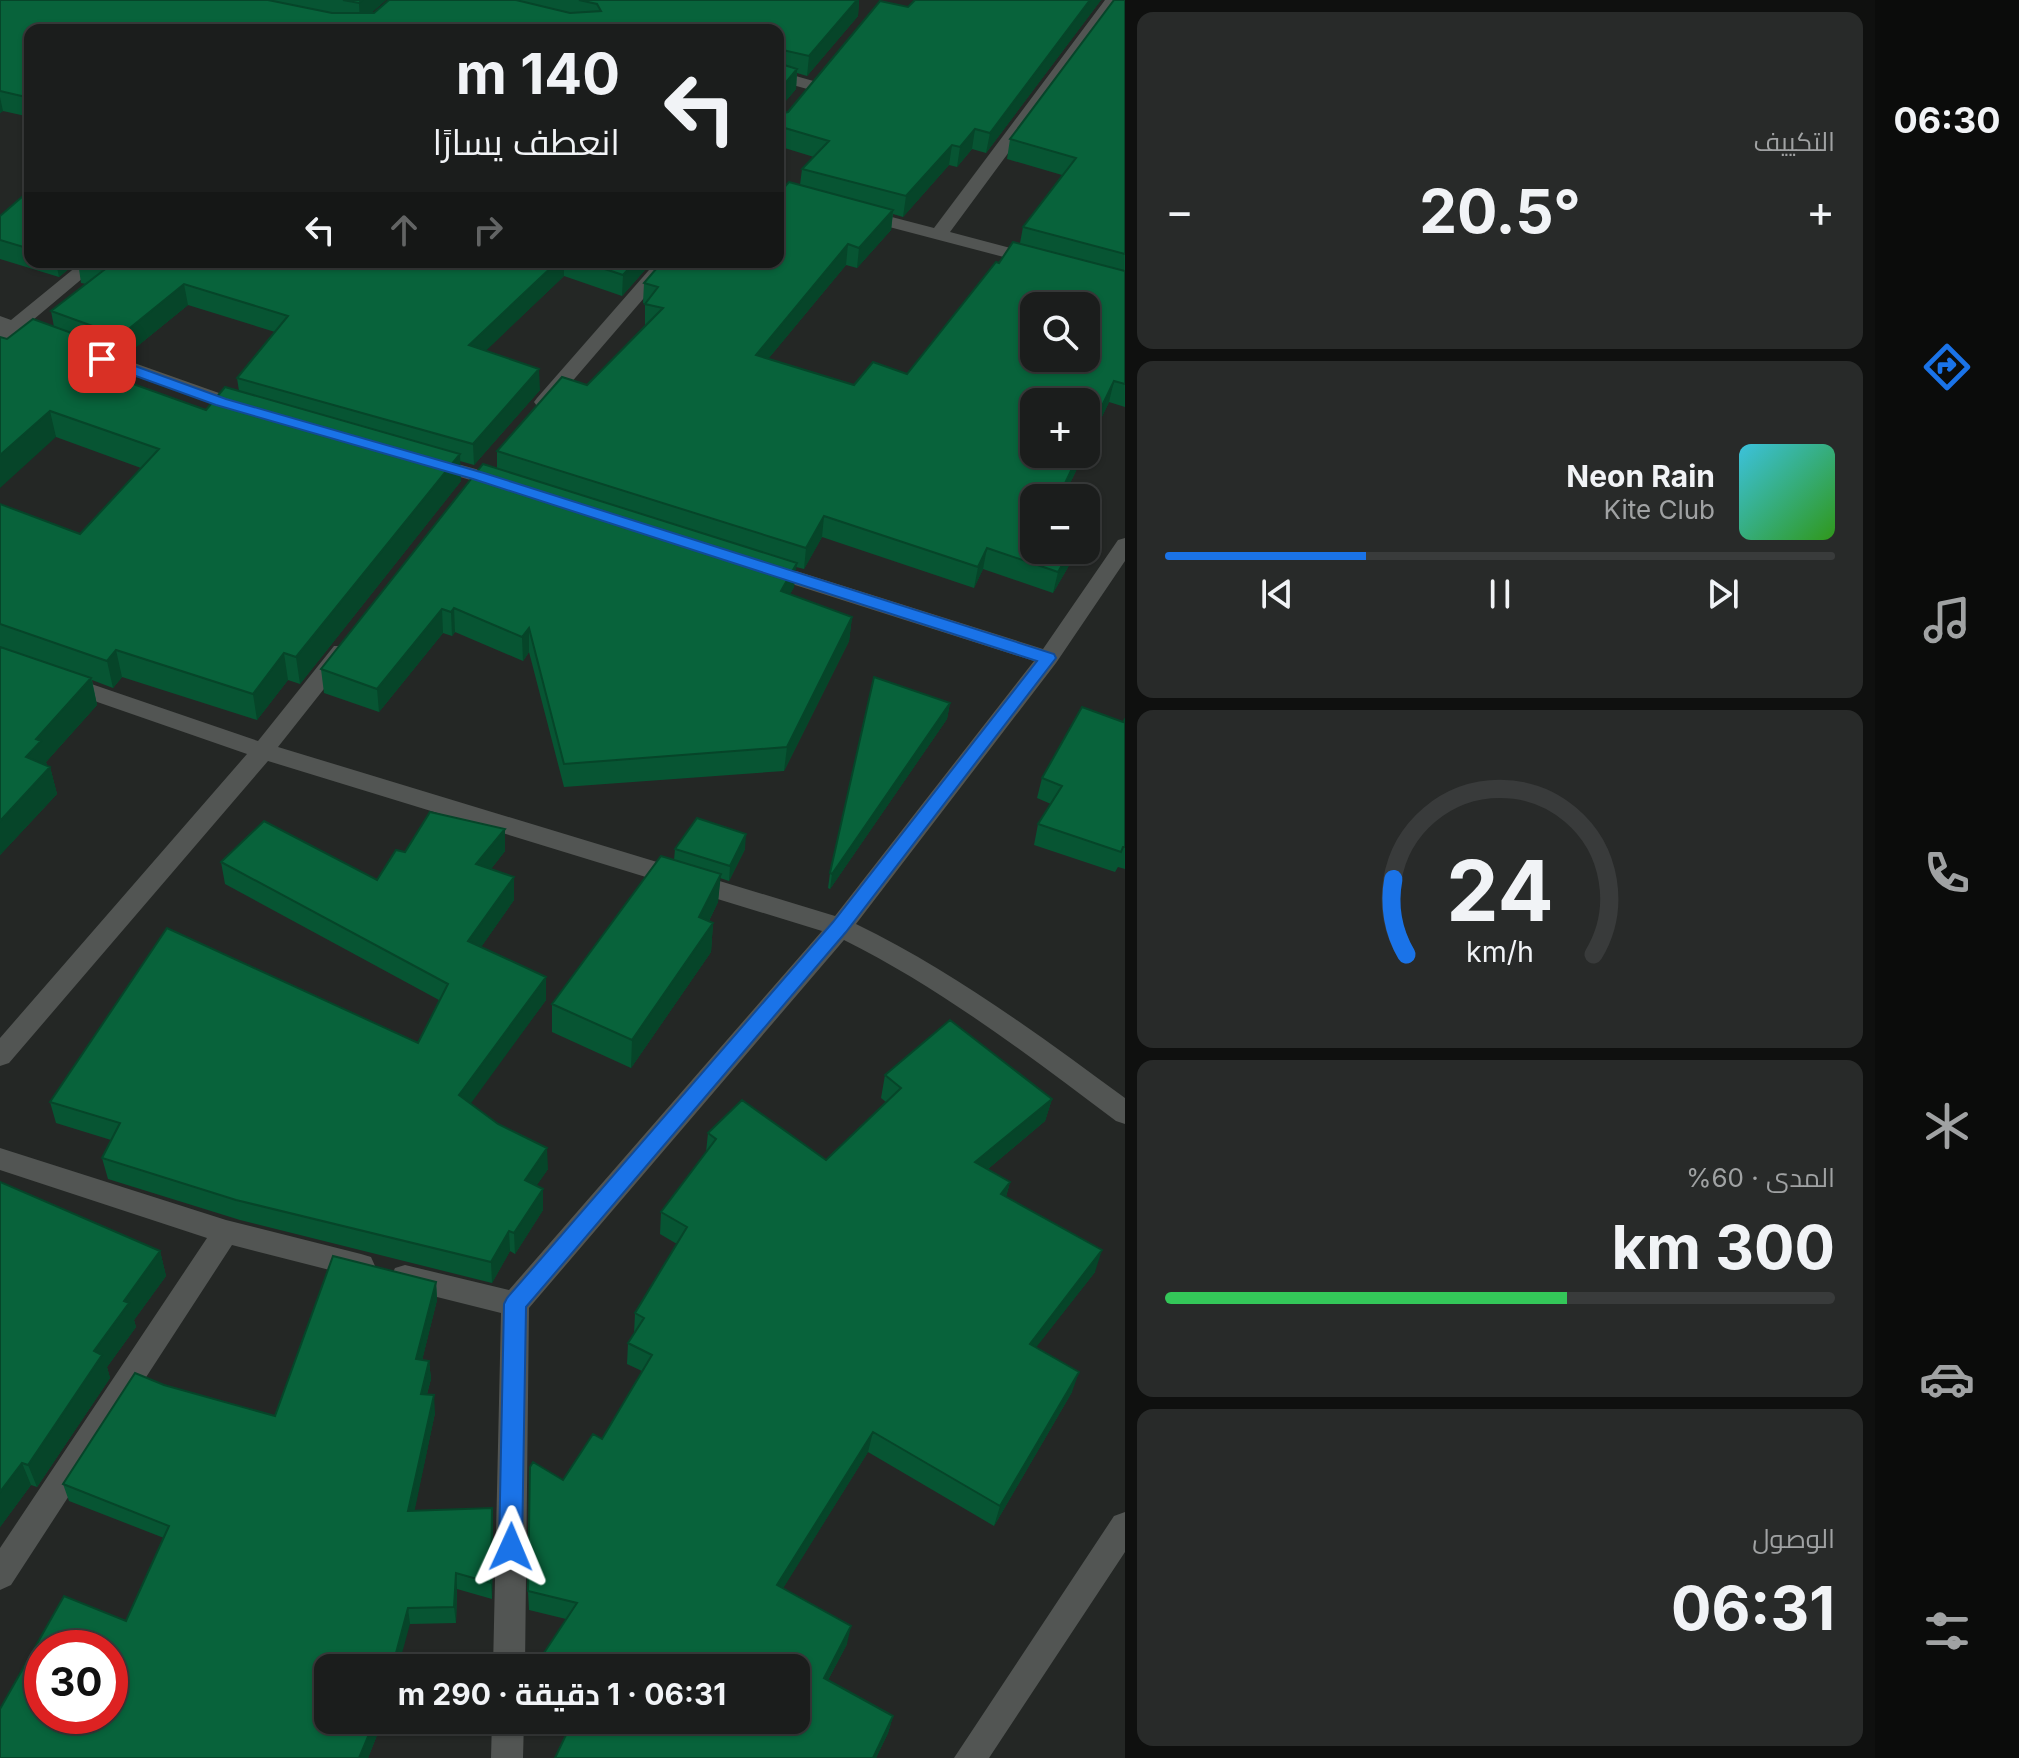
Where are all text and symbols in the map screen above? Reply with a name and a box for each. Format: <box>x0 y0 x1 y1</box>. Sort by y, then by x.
text: 140 m <box>456 40 620 108</box>
icon: left <box>648 56 752 160</box>
text: 06:30 <box>1893 98 2001 142</box>
text: انعطف يسارًا <box>432 120 620 164</box>
text: التكييف <box>1753 126 1835 157</box>
text: 20.5° <box>1419 175 1581 247</box>
text: − <box>1165 184 1194 238</box>
text: + <box>1806 184 1835 238</box>
icon: left <box>298 208 342 252</box>
icon: ahead <box>382 208 426 252</box>
icon: right <box>466 208 510 252</box>
map controls <box>1020 292 1100 564</box>
button: search <box>1020 292 1100 372</box>
pin <box>68 325 136 393</box>
icon: arrive <box>80 337 124 381</box>
icon: directions <box>1919 339 1975 395</box>
button: + <box>1020 388 1100 468</box>
text: Neon Rain <box>1566 458 1715 494</box>
button: − <box>1020 484 1100 564</box>
text: Kite Club <box>1604 494 1715 525</box>
icon: previous <box>1255 572 1299 616</box>
icon: pause <box>1478 572 1522 616</box>
icon: next <box>1701 572 1745 616</box>
icon: music <box>1919 592 1975 648</box>
text: 24 <box>1446 840 1554 941</box>
icon: phone <box>1919 845 1975 901</box>
text: km/h <box>1466 934 1534 969</box>
icon: climate <box>1919 1098 1975 1154</box>
text: المدى · 60% <box>1686 1162 1835 1193</box>
text: 300 km <box>1612 1211 1835 1283</box>
icon: car <box>1919 1351 1975 1407</box>
position arrow <box>469 1505 553 1589</box>
text: الوصول <box>1752 1523 1835 1554</box>
text: 06:31 <box>1671 1572 1835 1644</box>
icon: filters <box>1919 1603 1975 1659</box>
speed limit sign: 30 <box>24 1630 128 1734</box>
text: 06:31 · 1 دقيقة · 290 m <box>398 1676 726 1712</box>

